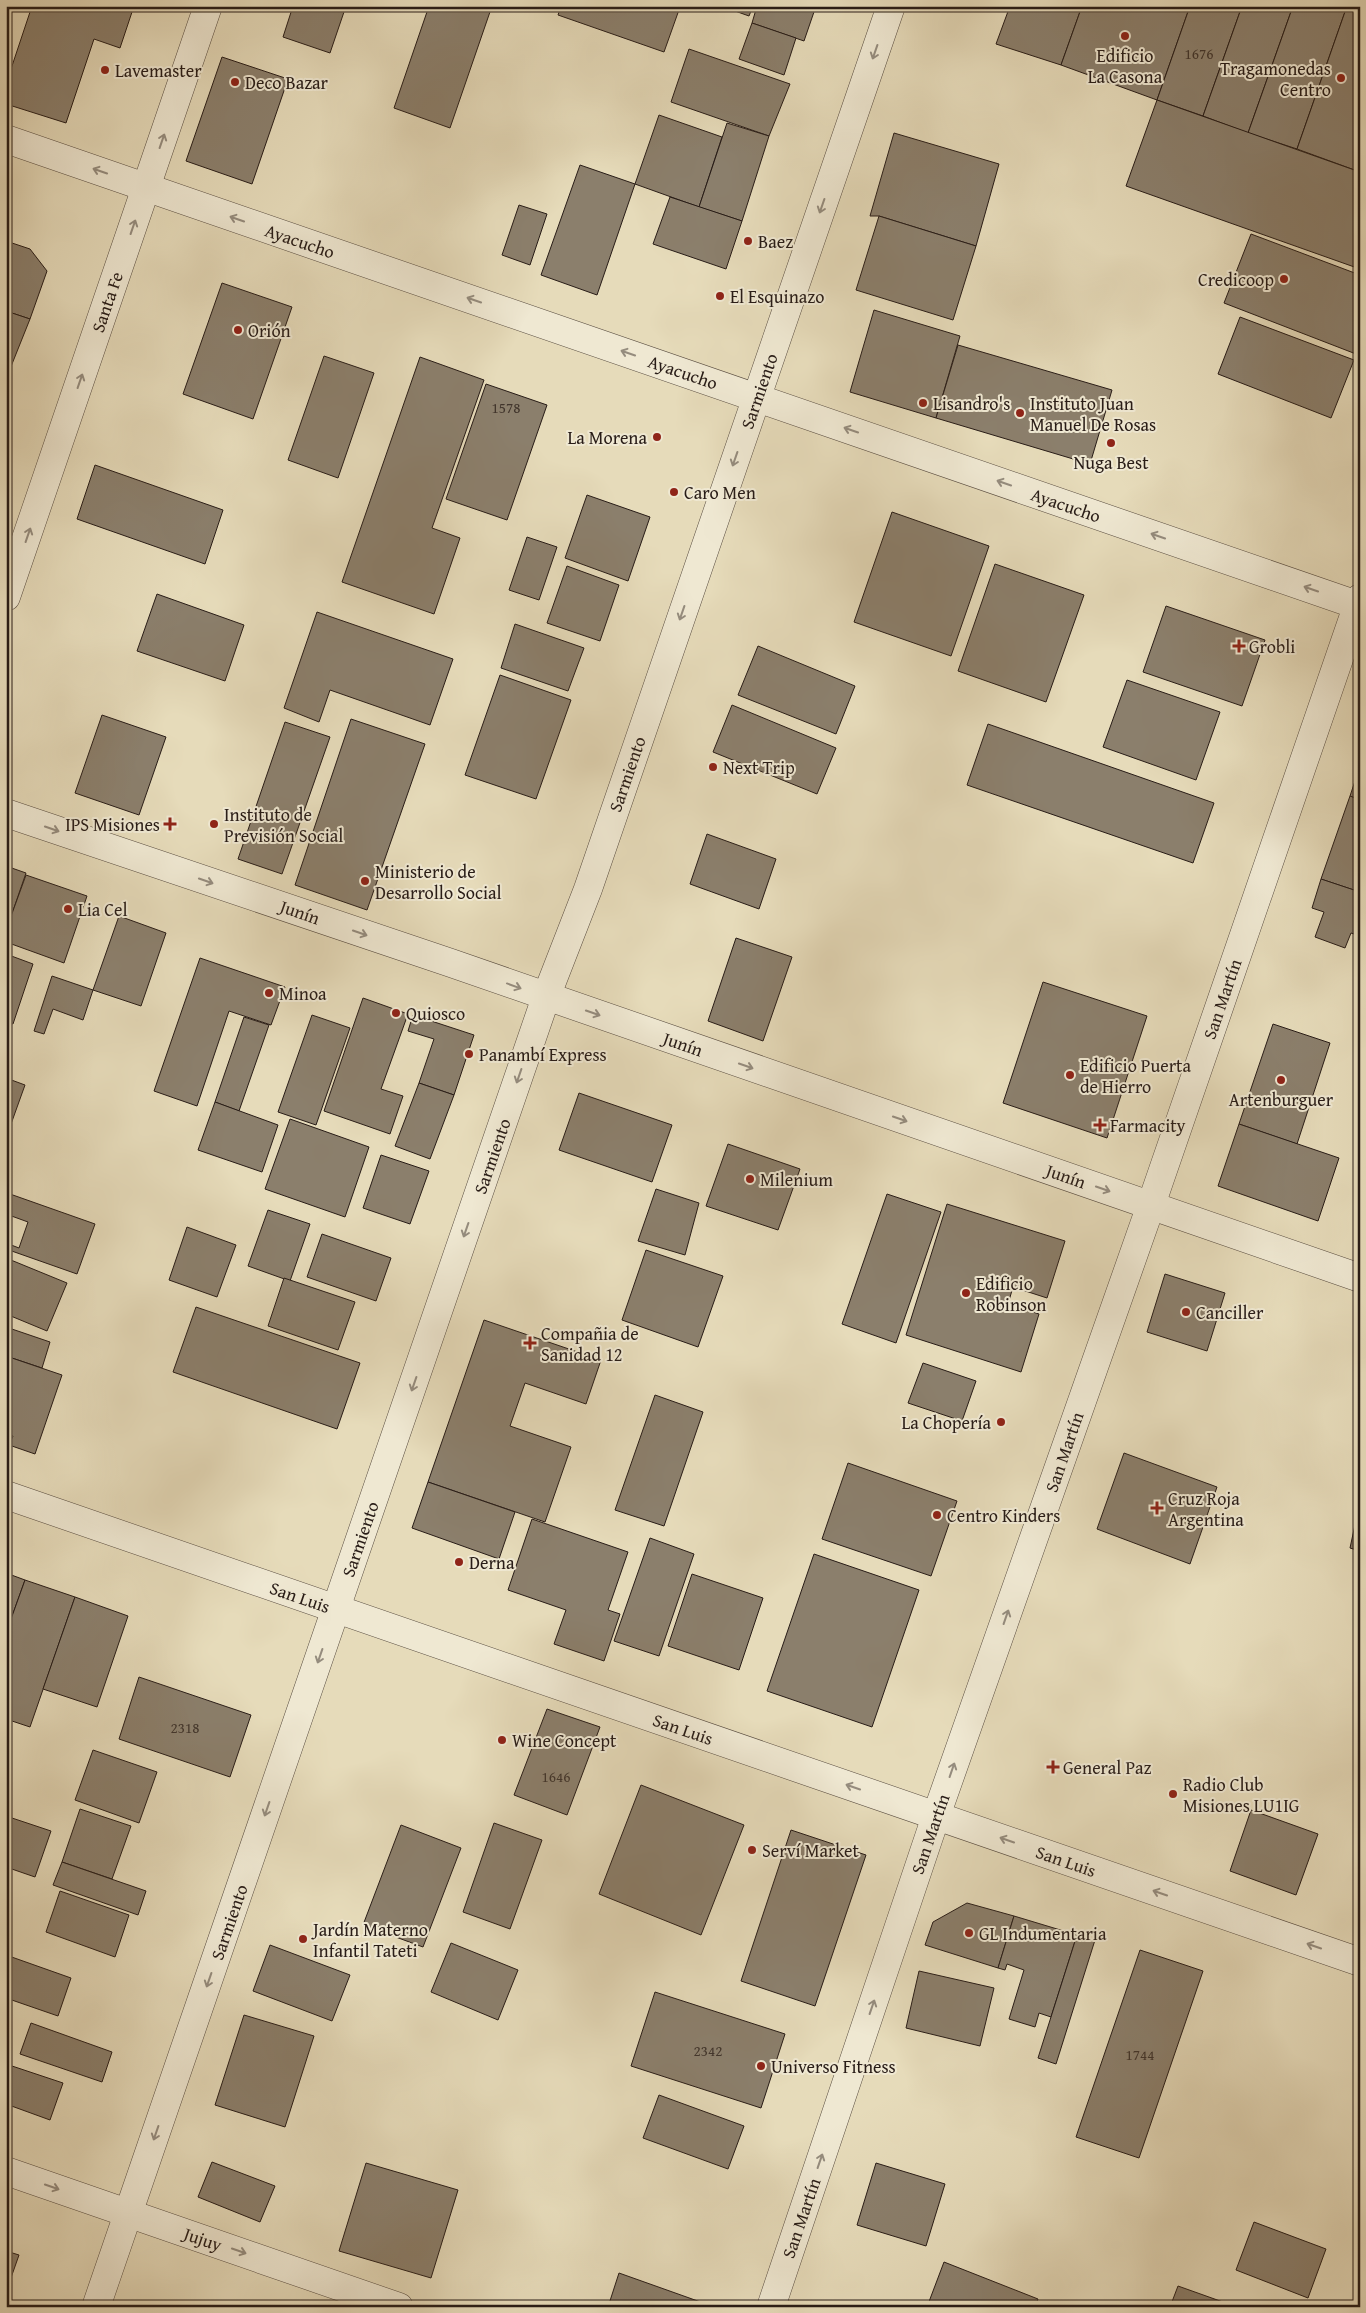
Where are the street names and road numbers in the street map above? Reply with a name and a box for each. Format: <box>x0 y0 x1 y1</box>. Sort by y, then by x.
street label: Ayacucho <box>262 217 338 265</box>
street label: Santa Fe <box>84 268 130 336</box>
street label: Ayacucho <box>645 348 721 396</box>
street label: Sarmiento <box>733 349 785 433</box>
street label: Ayacucho <box>1028 481 1104 529</box>
street label: Sarmiento <box>601 732 653 816</box>
street label: Junín <box>274 892 324 931</box>
street label: San Martín <box>1196 955 1248 1043</box>
street label: Junín <box>657 1024 707 1063</box>
street label: Sarmiento <box>466 1114 518 1198</box>
street label: Junín <box>1040 1156 1090 1195</box>
street label: San Martín <box>1038 1408 1090 1496</box>
street label: Sarmiento <box>334 1497 386 1581</box>
street label: San Luis <box>266 1574 334 1620</box>
street label: San Luis <box>649 1706 717 1752</box>
street label: San Martín <box>904 1790 956 1878</box>
street label: San Luis <box>1032 1838 1100 1884</box>
street label: Sarmiento <box>203 1880 255 1964</box>
street label: San Martín <box>775 2174 827 2262</box>
street label: Jujuy <box>178 2219 226 2258</box>

